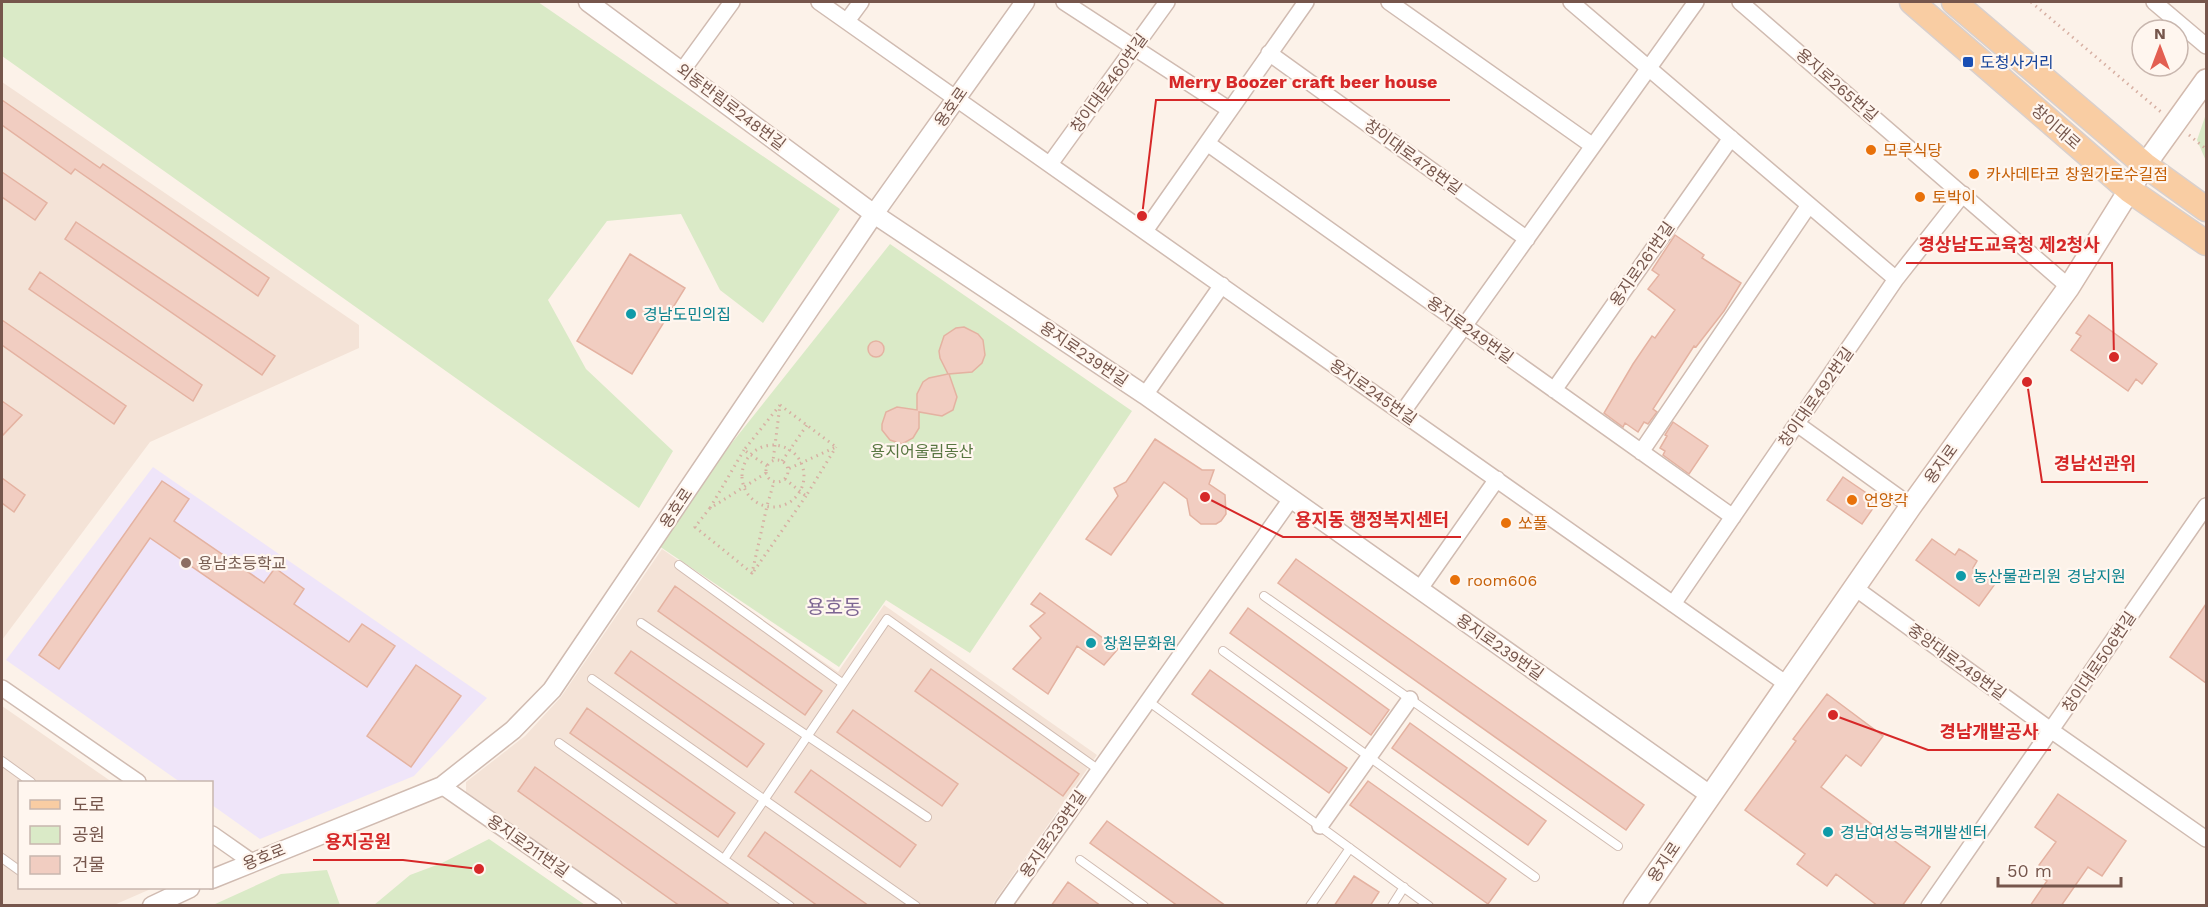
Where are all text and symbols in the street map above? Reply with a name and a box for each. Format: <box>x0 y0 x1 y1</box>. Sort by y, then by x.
north arrow <box>2130 18 2190 78</box>
text: N <box>2154 24 2166 43</box>
street label: 창이대로460번길 <box>1067 30 1151 136</box>
street label: 용지로265번길 <box>1792 44 1882 126</box>
place label: 도청사거리 <box>1980 53 2054 72</box>
marker: 도청사거리 <box>1961 55 1975 69</box>
street label: 외동반림로248번길 <box>673 60 789 154</box>
callout: Merry Boozer craft beer house <box>1156 64 1450 100</box>
text: Merry Boozer craft beer house <box>1168 71 1438 92</box>
street label: 용호로 <box>931 83 972 131</box>
street label: 창이대로 <box>2028 101 2085 154</box>
street label: 창이대로478번길 <box>1361 115 1465 199</box>
place label: 모루식당 <box>1883 141 1942 160</box>
marker: 모루식당 <box>1864 143 1878 157</box>
place label: 카사데타코 창원가로수길점 <box>1986 165 2168 184</box>
marker: 카사데타코 창원가로수길점 <box>1967 167 1981 181</box>
place label: 토박이 <box>1932 188 1976 207</box>
marker: 토박이 <box>1913 190 1927 204</box>
street label: 용지로261번길 <box>1606 218 1678 310</box>
callout: 경상남도교육청 제2청사 <box>1906 227 2112 263</box>
text: 경상남도교육청 제2청사 <box>1918 234 2100 255</box>
street label: 용지로249번길 <box>1423 292 1517 368</box>
place label: 경남도민의집 <box>643 305 731 324</box>
marker: 경남도민의집 <box>624 307 638 321</box>
street label: 용지로239번길 <box>1036 318 1132 390</box>
street label: 창이대로492번길 <box>1775 344 1857 450</box>
street label: 용지로245번길 <box>1326 355 1420 429</box>
street label: 용지로 <box>1920 440 1962 487</box>
park label: 용지어울림동산 <box>870 442 974 461</box>
callout: 경남선관위 <box>2042 446 2148 482</box>
text: 경남선관위 <box>2054 453 2136 474</box>
street label: 용호로 <box>656 484 696 532</box>
place label: 언양각 <box>1864 491 1908 510</box>
marker: 언양각 <box>1845 493 1859 507</box>
callout: 용지동 행정복지센터 <box>1283 501 1461 537</box>
text: 용지동 행정복지센터 <box>1295 509 1449 530</box>
place label: 쏘풀 <box>1518 514 1548 533</box>
marker: 쏘풀 <box>1499 516 1513 530</box>
place label: 용남초등학교 <box>198 554 286 573</box>
marker: 용남초등학교 <box>179 556 193 570</box>
place label: 농산물관리원 경남지원 <box>1973 567 2126 586</box>
marker: 농산물관리원 경남지원 <box>1954 569 1968 583</box>
place label: room606 <box>1467 571 1537 590</box>
marker: room606 <box>1448 573 1462 587</box>
district label: 용호동 <box>806 595 862 619</box>
street label: 창이대로506번길 <box>2058 608 2140 716</box>
street label: 용지로239번길 <box>1453 610 1547 684</box>
street label: 중앙대로249번길 <box>1904 620 2010 704</box>
place label: 창원문화원 <box>1103 634 1177 653</box>
marker: 창원문화원 <box>1084 636 1098 650</box>
callout: 경남개발공사 <box>1928 714 2051 750</box>
text: 경남개발공사 <box>1939 721 2039 742</box>
legend <box>18 781 213 889</box>
street label: 용지로239번길 <box>1016 787 1090 881</box>
text: 도로 <box>72 794 105 815</box>
street label: 용지로211번길 <box>483 811 573 881</box>
place label: 경남여성능력개발센터 <box>1840 823 1987 842</box>
text: 공원 <box>72 824 105 845</box>
callout: 용지공원 <box>313 824 403 860</box>
marker: 경남여성능력개발센터 <box>1821 825 1835 839</box>
text: 용지공원 <box>325 831 391 852</box>
street label: 용지로 <box>1644 838 1684 886</box>
street label: 용호로 <box>240 840 288 874</box>
scale bar <box>1998 850 2121 888</box>
text: 건물 <box>72 854 105 875</box>
text: 50 m <box>2007 860 2052 881</box>

